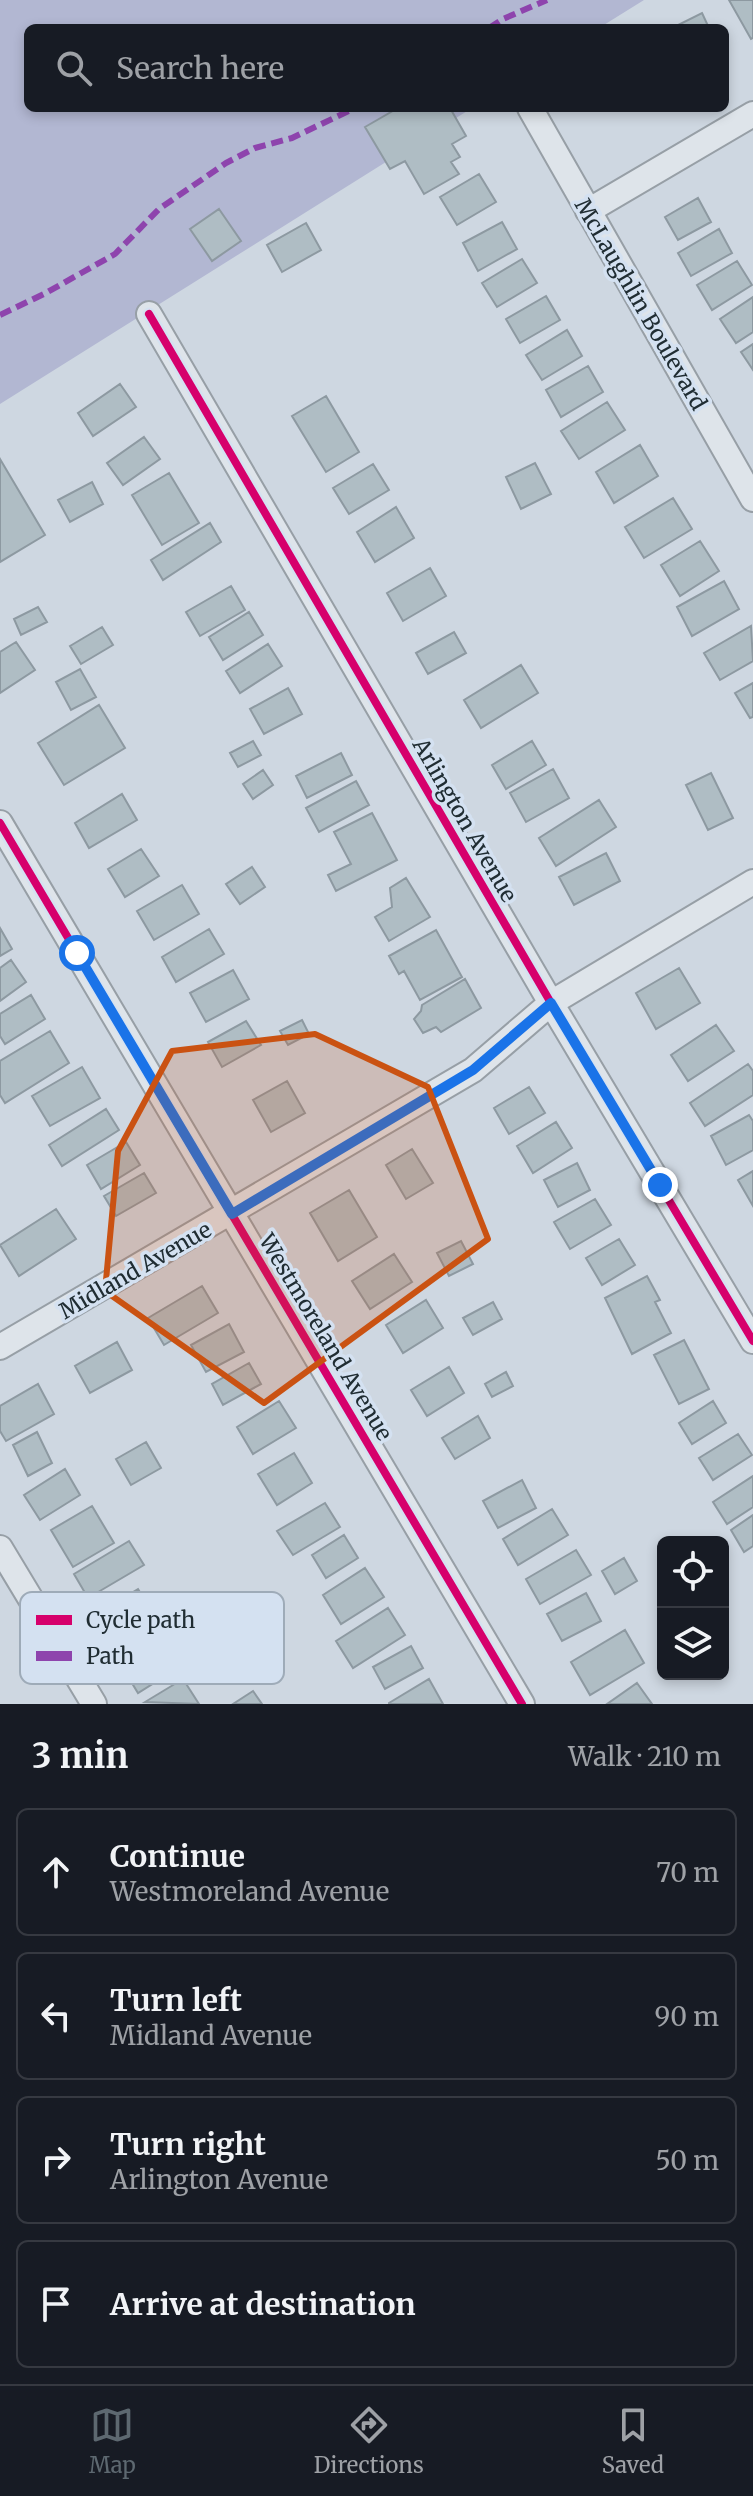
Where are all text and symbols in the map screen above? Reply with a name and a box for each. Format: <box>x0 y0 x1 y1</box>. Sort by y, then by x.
search box <box>24 24 729 112</box>
icon: search <box>52 46 96 90</box>
text: Search here <box>116 49 284 87</box>
street label: McLaughlin Boulevard <box>569 193 713 415</box>
street label: Arlington Avenue <box>406 732 523 907</box>
route start <box>59 935 95 971</box>
route end <box>642 1167 678 1203</box>
street label: Midland Avenue <box>54 1215 216 1325</box>
street label: Westmoreland Avenue <box>253 1228 399 1446</box>
map controls <box>657 1536 729 1680</box>
button: locate <box>657 1536 729 1608</box>
legend <box>20 1592 284 1684</box>
text: Cycle path <box>86 1606 196 1634</box>
button: layers <box>657 1608 729 1680</box>
text: Path <box>86 1642 135 1670</box>
text: 3 min <box>32 1735 128 1777</box>
text: Walk · 210 m <box>568 1740 721 1773</box>
text: Continue <box>110 1837 245 1875</box>
icon: ahead <box>34 1850 78 1894</box>
text: 70 m <box>656 1856 719 1889</box>
text: Westmoreland Avenue <box>110 1875 389 1908</box>
text: Turn left <box>110 1981 242 2019</box>
icon: left <box>34 1994 78 2038</box>
text: 90 m <box>655 2000 719 2033</box>
text: Midland Avenue <box>110 2019 312 2052</box>
text: Turn right <box>110 2125 266 2163</box>
icon: right <box>34 2138 78 2182</box>
text: 50 m <box>655 2144 719 2177</box>
text: Arlington Avenue <box>110 2163 328 2196</box>
icon: arrive <box>34 2282 78 2326</box>
text: Arrive at destination <box>110 2285 416 2323</box>
tab: Map <box>89 2403 136 2479</box>
tab: Directions <box>314 2403 424 2479</box>
tab: Saved <box>602 2403 664 2479</box>

